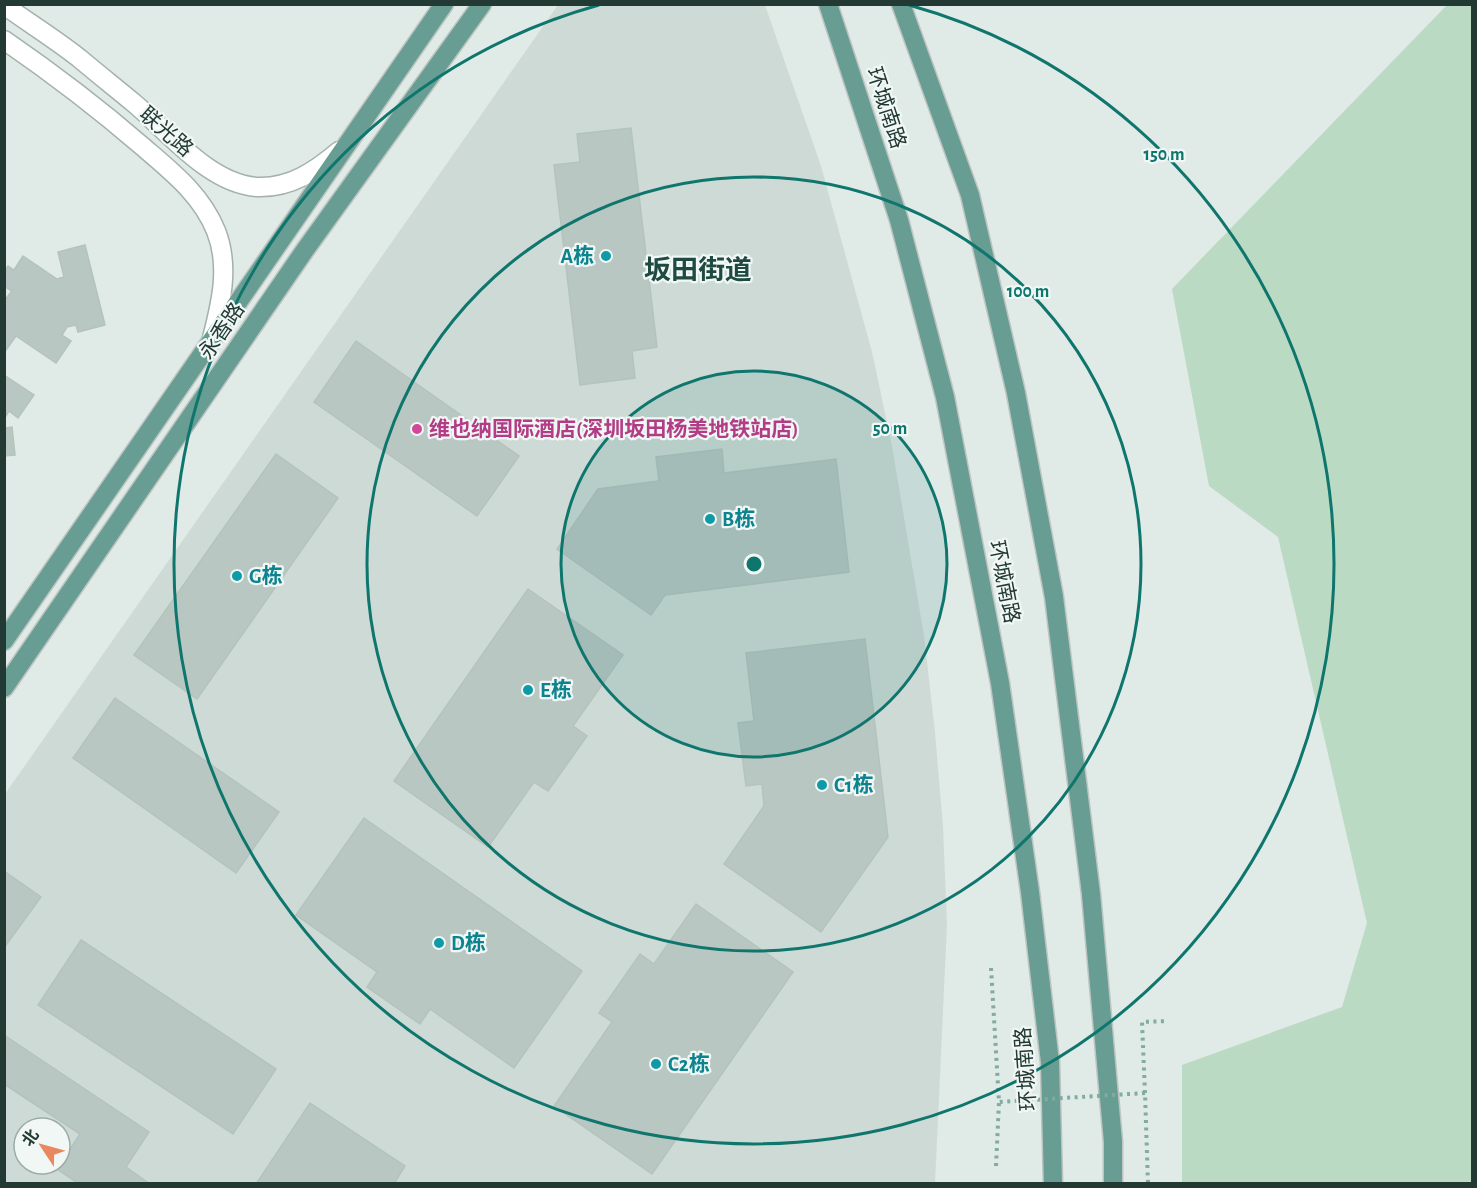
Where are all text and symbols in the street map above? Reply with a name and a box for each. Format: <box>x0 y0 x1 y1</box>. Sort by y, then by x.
street label: 环城南路 <box>863 65 910 151</box>
street label: 联光路 <box>135 103 197 161</box>
text: 150 m <box>1144 146 1184 164</box>
place label: A栋 <box>560 244 594 267</box>
marker: A栋 <box>599 249 613 263</box>
district label: 坂田街道 <box>644 255 752 284</box>
text: 100 m <box>1007 283 1049 301</box>
street label: 永香路 <box>195 298 248 363</box>
place label: 维也纳国际酒店(深圳坂田杨美地铁站店) <box>429 418 799 440</box>
text: 50 m <box>873 420 907 438</box>
marker: 维也纳国际酒店(深圳坂田杨美地铁站店) <box>410 422 424 436</box>
place label: B栋 <box>722 507 755 530</box>
marker: B栋 <box>703 512 717 526</box>
street label: 环城南路 <box>986 539 1023 625</box>
centre of rings <box>744 554 764 574</box>
place label: G栋 <box>249 564 283 587</box>
marker: G栋 <box>230 569 244 583</box>
place label: E栋 <box>540 678 572 701</box>
marker: E栋 <box>521 683 535 697</box>
place label: C1栋 <box>834 773 873 796</box>
marker: C1栋 <box>815 778 829 792</box>
place label: D栋 <box>451 931 486 954</box>
marker: D栋 <box>432 936 446 950</box>
street label: 环城南路 <box>1012 1026 1039 1112</box>
place label: C2栋 <box>668 1052 710 1075</box>
marker: C2栋 <box>649 1057 663 1071</box>
north arrow <box>12 1116 72 1176</box>
text: 北 <box>19 1126 42 1149</box>

